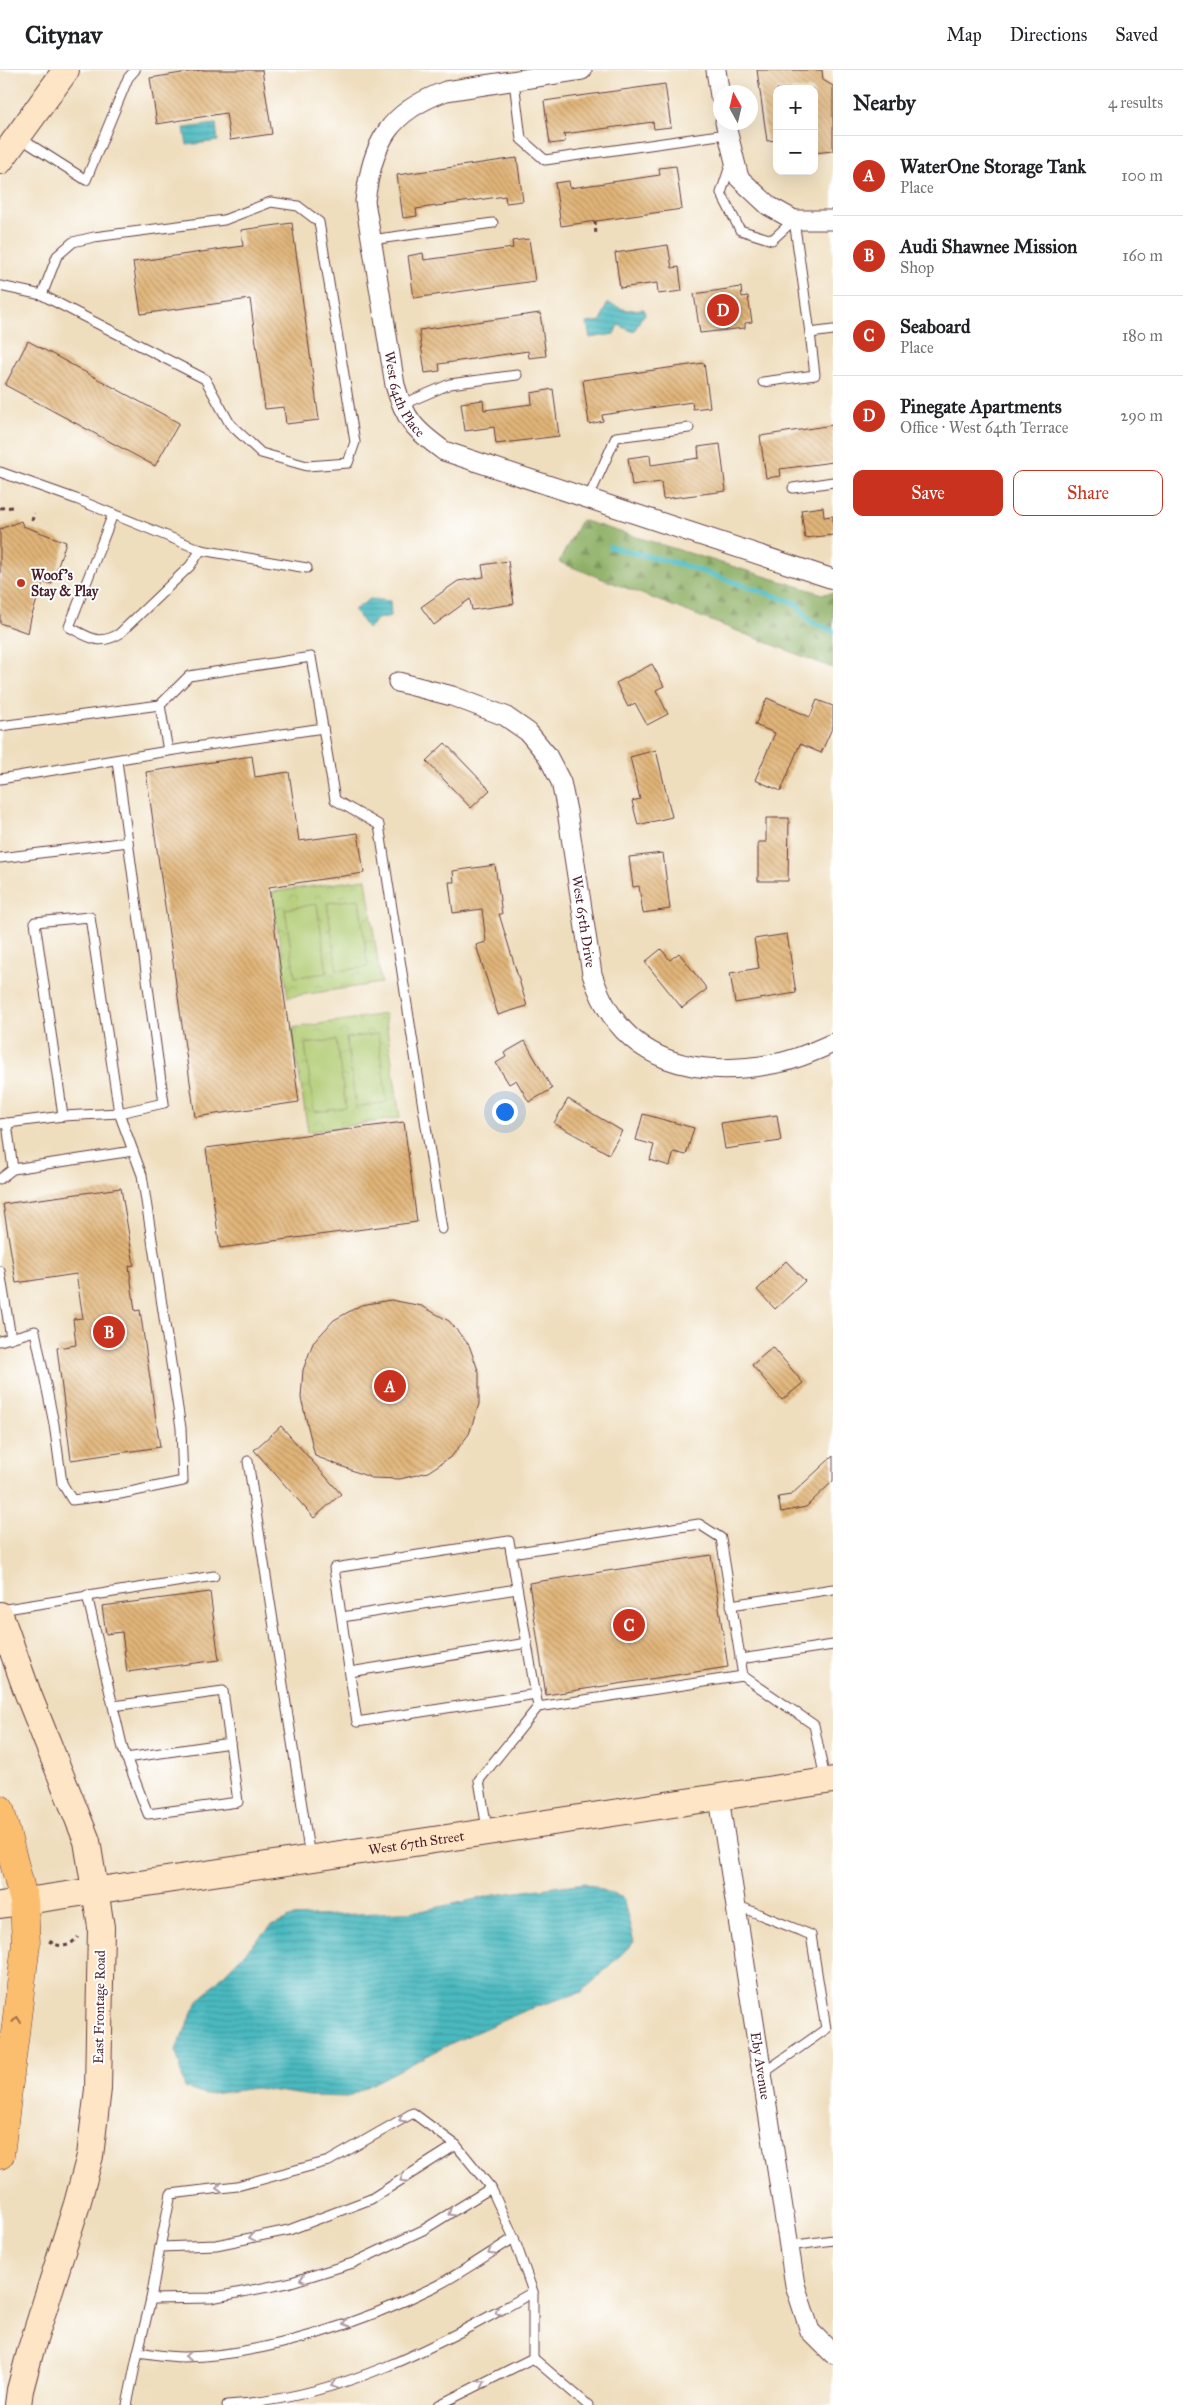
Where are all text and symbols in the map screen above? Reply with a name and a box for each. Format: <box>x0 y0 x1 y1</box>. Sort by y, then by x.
text: Citynav <box>25 20 102 50</box>
text: Map <box>946 24 982 46</box>
text: Directions <box>1010 24 1087 46</box>
text: Saved <box>1115 24 1158 46</box>
north arrow <box>713 85 758 130</box>
map controls <box>773 85 818 175</box>
button: + <box>773 85 818 130</box>
text: Nearby <box>853 90 916 116</box>
text: 4 results <box>1108 93 1163 112</box>
button: − <box>773 130 818 175</box>
text: WaterOne Storage Tank <box>900 155 1086 178</box>
text: A <box>864 166 874 185</box>
text: 100 m <box>1121 166 1163 185</box>
text: Place <box>900 178 934 197</box>
text: Audi Shawnee Mission <box>900 235 1077 258</box>
text: B <box>864 246 874 265</box>
text: 160 m <box>1122 246 1163 265</box>
text: Shop <box>900 258 934 277</box>
pin: D <box>707 291 739 329</box>
text: Seaboard <box>900 315 970 338</box>
text: C <box>864 326 874 345</box>
text: 180 m <box>1122 326 1163 345</box>
text: Place <box>900 338 934 357</box>
street label: West 64th Place <box>381 350 428 441</box>
text: Pinegate Apartments <box>900 395 1062 418</box>
text: D <box>863 406 875 425</box>
text: 290 m <box>1120 406 1163 425</box>
text: Office · West 64th Terrace <box>900 418 1068 437</box>
button: Save <box>853 470 1003 516</box>
button: Share <box>1013 470 1163 516</box>
place label: Woof's Stay & Play <box>31 567 100 601</box>
marker: Woof's Stay & Play <box>15 577 27 589</box>
street label: West 65th Drive <box>568 874 599 969</box>
your location <box>492 1099 518 1125</box>
pin: B <box>93 1313 125 1351</box>
pin: A <box>374 1367 406 1405</box>
pin: C <box>613 1606 645 1644</box>
street label: West 67th Street <box>367 1827 466 1859</box>
street label: East Frontage Road <box>90 1950 109 2064</box>
one-way arrow <box>11 2016 22 2024</box>
street label: Eby Avenue <box>747 2031 774 2101</box>
one-way arrow <box>399 2113 408 2123</box>
one-way arrow <box>399 2173 408 2183</box>
one-way arrow <box>215 2182 223 2193</box>
one-way arrow <box>447 2206 456 2216</box>
one-way arrow <box>248 2232 257 2242</box>
one-way arrow <box>488 2245 497 2255</box>
one-way arrow <box>299 2273 307 2283</box>
one-way arrow <box>494 2306 503 2316</box>
one-way arrow <box>342 2317 351 2327</box>
one-way arrow <box>183 2350 191 2361</box>
one-way arrow <box>330 2379 338 2389</box>
one-way arrow <box>477 2379 486 2389</box>

